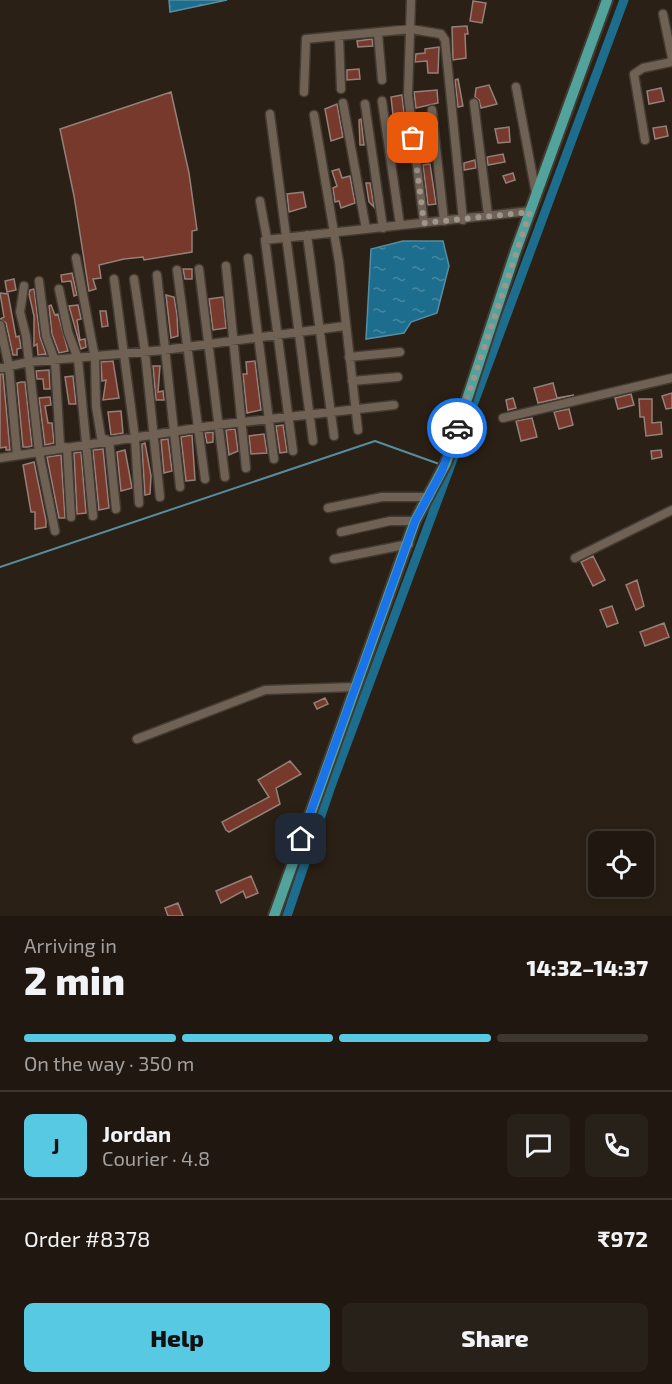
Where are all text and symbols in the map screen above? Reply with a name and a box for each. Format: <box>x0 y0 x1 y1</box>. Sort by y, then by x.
pin <box>387 112 438 163</box>
icon: bag <box>396 121 429 154</box>
courier <box>427 398 487 458</box>
icon: car <box>441 412 474 445</box>
pin <box>275 813 326 864</box>
icon: home <box>284 822 317 855</box>
map controls <box>588 831 654 897</box>
button: locate <box>588 831 654 897</box>
text: Arriving in <box>24 933 117 957</box>
text: 14:32–14:37 <box>527 954 648 980</box>
text: 2 min <box>24 956 125 1003</box>
text: On the way · 350 m <box>24 1051 194 1075</box>
button: chat <box>507 1114 570 1177</box>
button: phone <box>585 1114 648 1177</box>
text: Jordan <box>102 1120 171 1146</box>
text: J <box>51 1132 60 1158</box>
text: Courier · 4.8 <box>102 1146 210 1170</box>
text: Order #8378 <box>24 1225 150 1251</box>
text: ₹972 <box>598 1225 648 1251</box>
button: Help <box>24 1303 330 1372</box>
button: Share <box>342 1303 648 1372</box>

